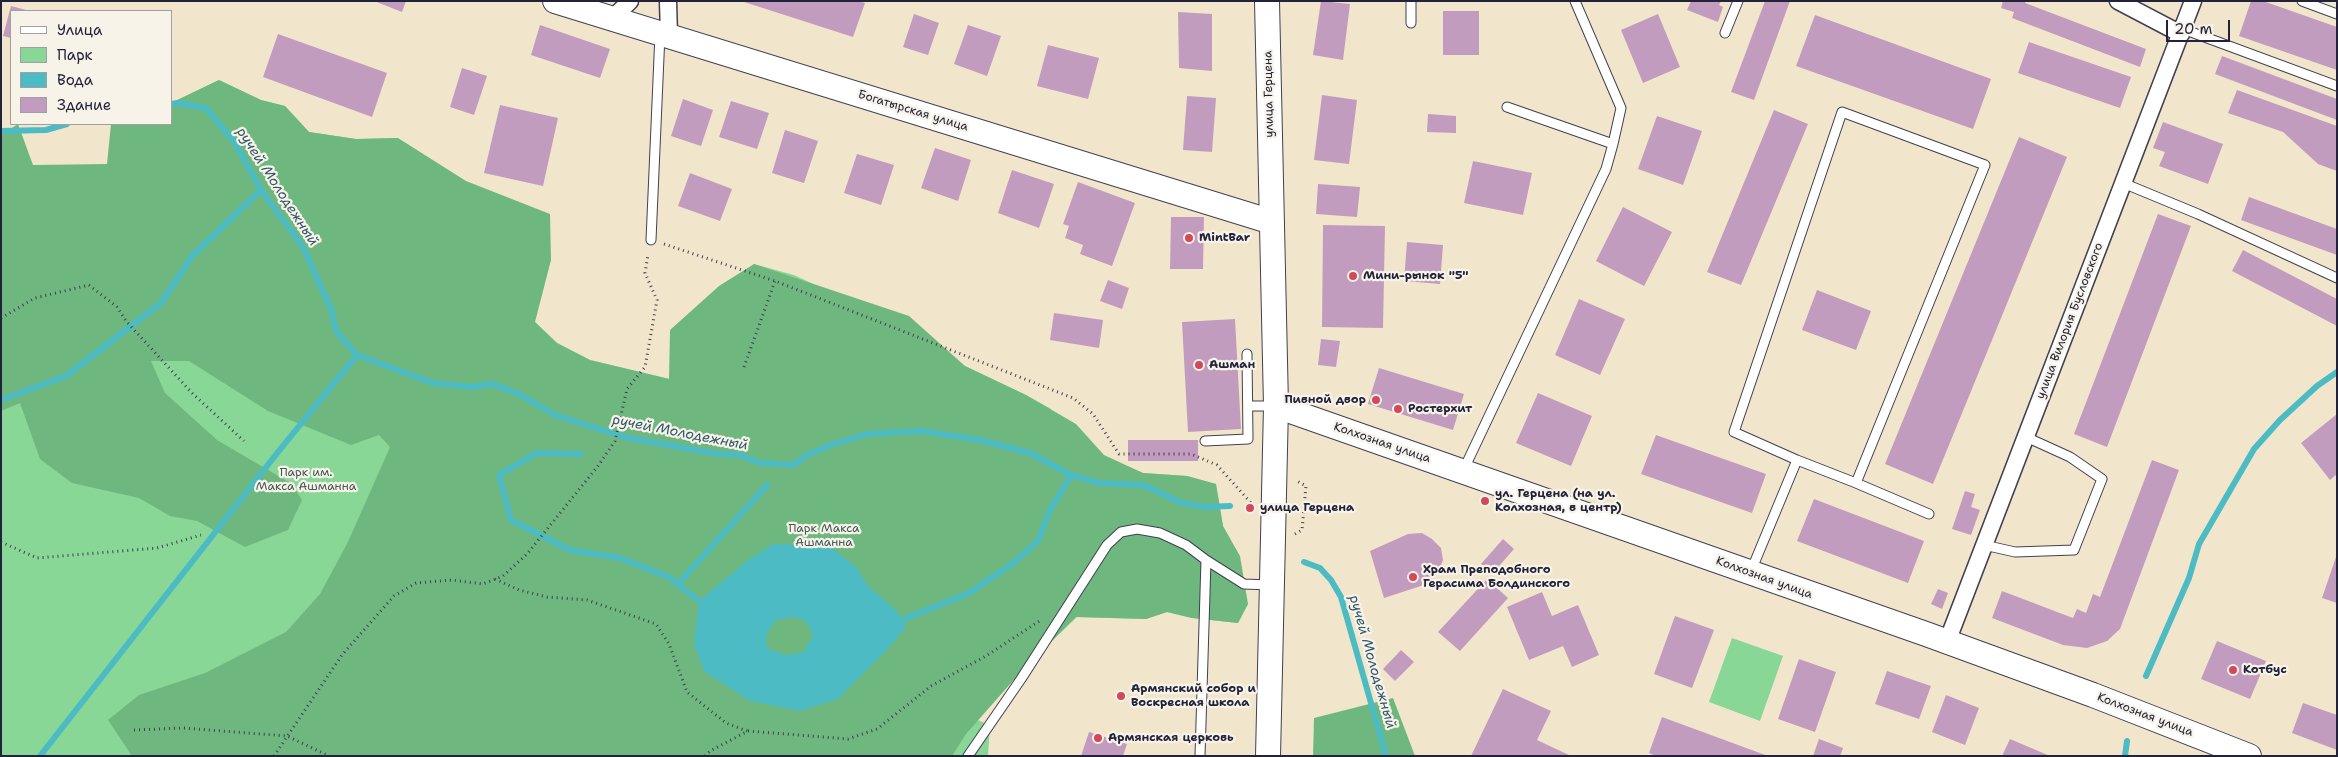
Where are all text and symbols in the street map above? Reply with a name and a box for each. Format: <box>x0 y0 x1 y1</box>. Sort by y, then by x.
legend <box>10 10 172 125</box>
scale bar <box>2168 10 2232 42</box>
text: 20 m <box>2174 19 2213 39</box>
text: Улица <box>57 20 102 40</box>
text: Парк <box>57 45 93 65</box>
street label: улица Герцена <box>1261 50 1277 138</box>
text: Вода <box>57 70 93 90</box>
street label: Богатырская улица <box>856 87 970 135</box>
text: Здание <box>57 95 111 115</box>
water label: ручей Молодежный <box>232 125 322 249</box>
place label: MintBar <box>1199 231 1250 245</box>
marker: MintBar <box>1183 232 1195 244</box>
street label: улица Вилория Бусловского <box>2034 241 2106 401</box>
place label: Мини-рынок "5" <box>1363 269 1468 283</box>
marker: Мини-рынок "5" <box>1347 270 1359 282</box>
place label: Ашман <box>1209 358 1255 372</box>
marker: Ашман <box>1193 359 1205 371</box>
place label: Пивной двор <box>1284 393 1366 407</box>
marker: Пивной двор <box>1370 394 1382 406</box>
place label: Ростерхит <box>1408 402 1472 416</box>
marker: Ростерхит <box>1392 403 1404 415</box>
water label: ручей Молодежный <box>611 412 749 454</box>
street label: Колхозная улица <box>1332 420 1432 466</box>
park label: Парк им. Макса Ашманна <box>256 466 356 494</box>
place label: ул. Герцена (на ул. Колхозная, в центр) <box>1495 487 1622 515</box>
marker: ул. Герцена (на ул. Колхозная, в центр) <box>1479 495 1491 507</box>
place label: улица Герцена <box>1260 501 1354 515</box>
marker: улица Герцена <box>1244 502 1256 514</box>
park label: Парк Макса Ашманна <box>788 522 860 550</box>
street label: Колхозная улица <box>1714 554 1814 602</box>
place label: Храм Преподобного Герасима Болдинского <box>1423 563 1570 591</box>
marker: Храм Преподобного Герасима Болдинского <box>1407 571 1419 583</box>
water label: ручей Молодежный <box>1345 594 1399 730</box>
place label: Котбус <box>2243 663 2287 677</box>
marker: Котбус <box>2227 664 2239 676</box>
place label: Армянский собор и Воскресная школа <box>1131 682 1256 710</box>
marker: Армянский собор и Воскресная школа <box>1115 690 1127 702</box>
street label: Колхозная улица <box>2095 690 2195 740</box>
place label: Армянская церковь <box>1108 731 1234 745</box>
marker: Армянская церковь <box>1092 732 1104 744</box>

